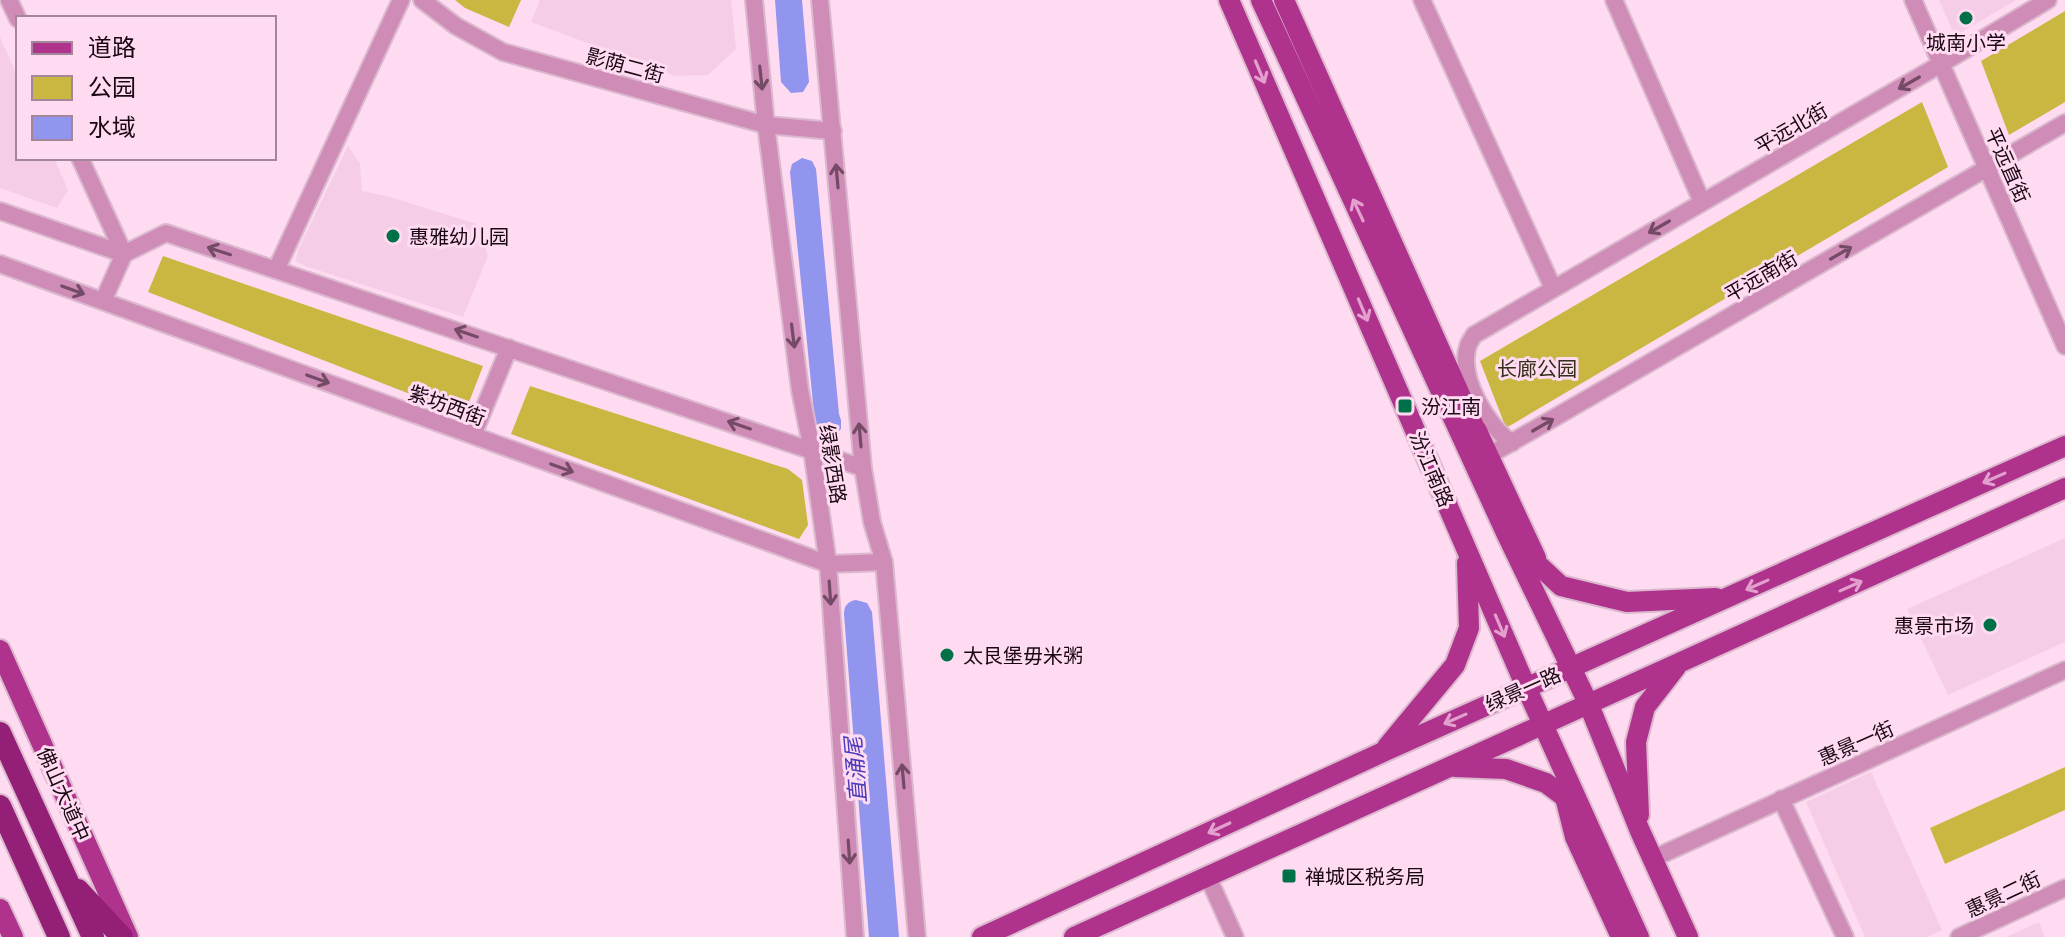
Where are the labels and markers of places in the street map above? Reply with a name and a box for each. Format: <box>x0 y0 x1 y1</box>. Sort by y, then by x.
marker: 城南小学 <box>1957 9 1975 27</box>
place label: 城南小学 <box>1926 29 2006 56</box>
place label: 惠雅幼儿园 <box>409 223 509 250</box>
marker: 惠雅幼儿园 <box>384 227 402 245</box>
place label: 汾江南 <box>1421 393 1481 420</box>
marker: 汾江南 <box>1396 397 1414 415</box>
place label: 惠景市场 <box>1894 612 1974 639</box>
marker: 惠景市场 <box>1981 616 1999 634</box>
place label: 太艮堡毋米粥 <box>963 642 1083 669</box>
marker: 太艮堡毋米粥 <box>938 646 956 664</box>
place label: 禅城区税务局 <box>1305 863 1425 890</box>
marker: 禅城区税务局 <box>1280 867 1298 885</box>

